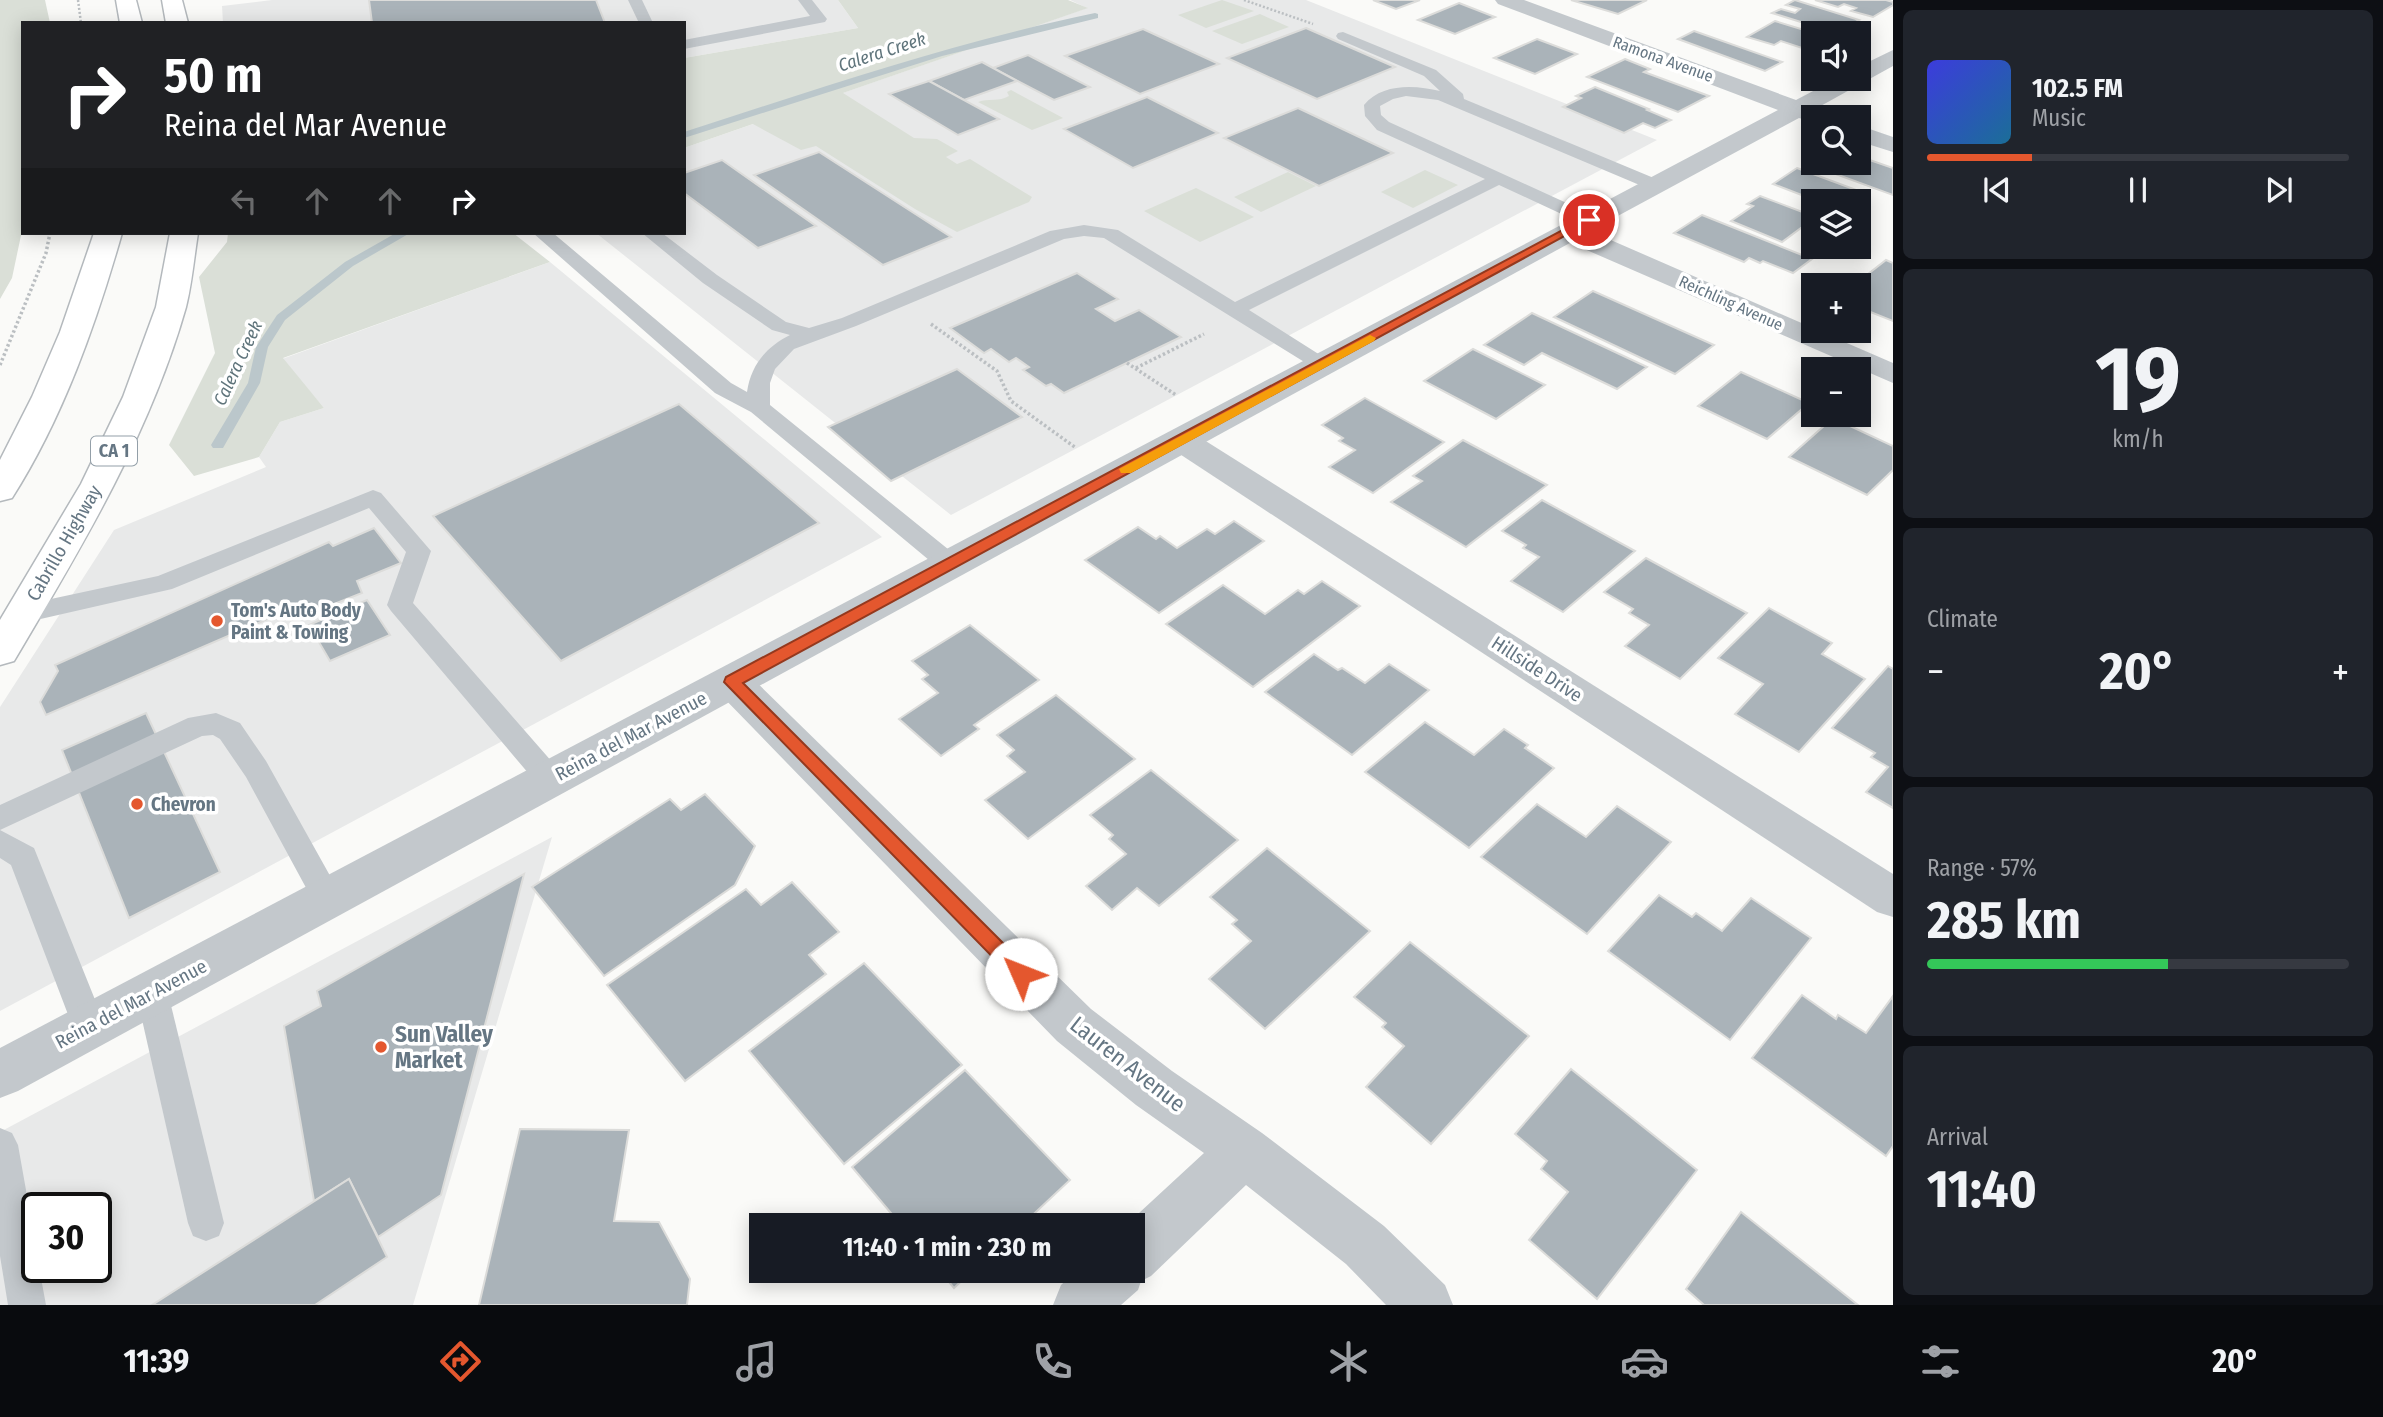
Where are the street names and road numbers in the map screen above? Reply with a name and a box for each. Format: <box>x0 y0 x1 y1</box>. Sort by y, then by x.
street label: Ramona Avenue <box>1610 32 1716 86</box>
street label: Reichling Avenue <box>1676 272 1786 334</box>
road number: CA 1 <box>91 436 137 466</box>
street label: Cabrillo Highway <box>22 481 107 605</box>
street label: Hillside Drive <box>1487 631 1587 707</box>
street label: Reina del Mar Avenue <box>551 686 711 786</box>
street label: Reina del Mar Avenue <box>51 954 211 1054</box>
street label: Lauren Avenue <box>1065 1010 1191 1118</box>

